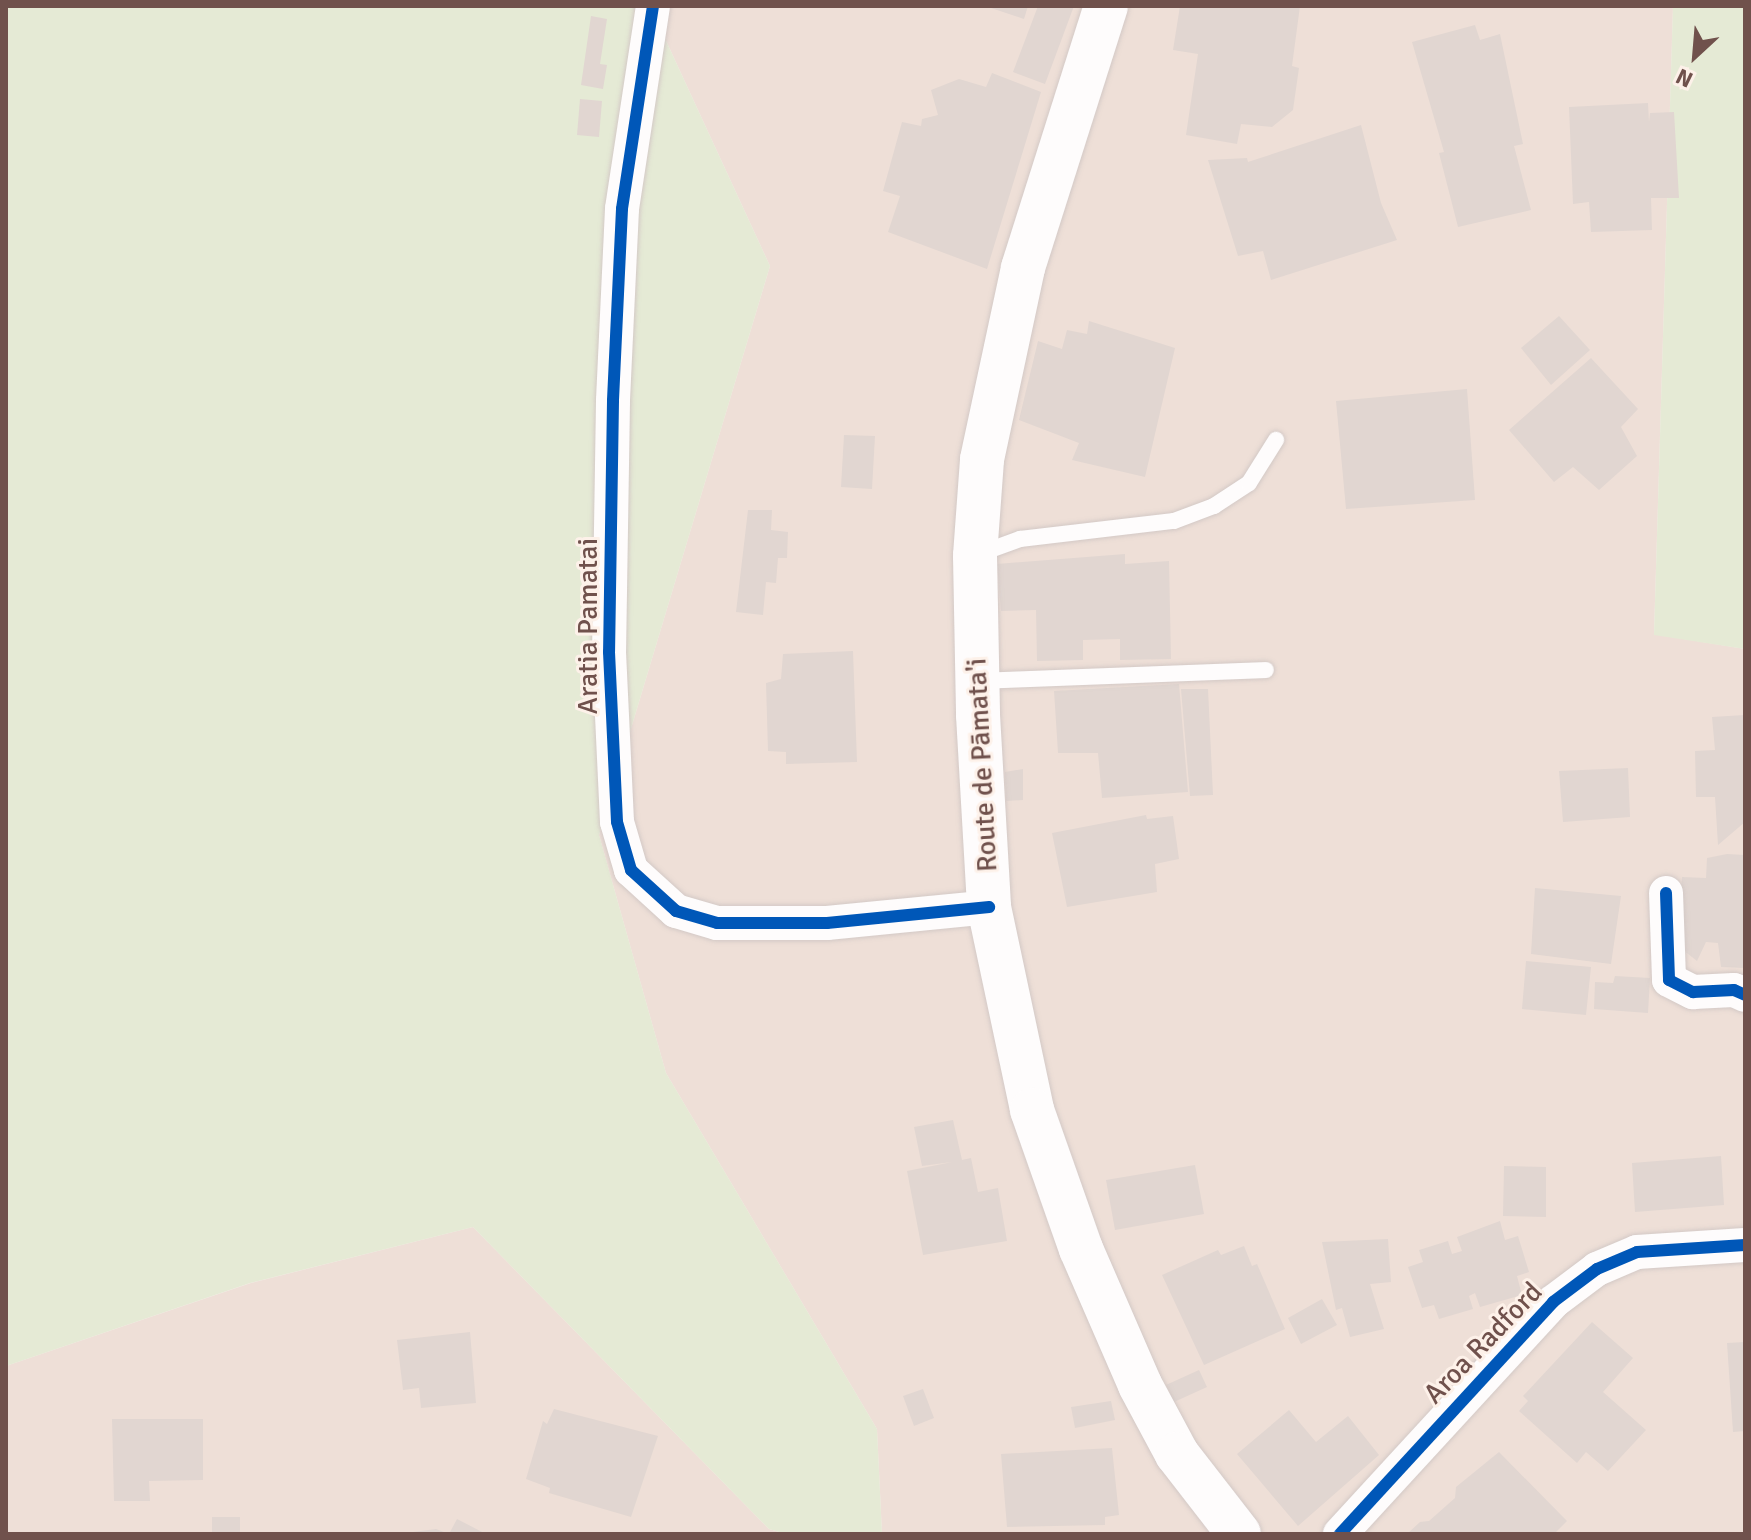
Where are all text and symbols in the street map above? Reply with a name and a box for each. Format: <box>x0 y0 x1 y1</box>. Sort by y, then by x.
north arrow <box>1655 16 1735 96</box>
text: N <box>1671 63 1697 94</box>
street label: Aratia Pamatai <box>571 538 605 714</box>
street label: Route de Pāmata'i <box>960 657 1004 873</box>
street label: Aroa Radford <box>1417 1275 1549 1411</box>

